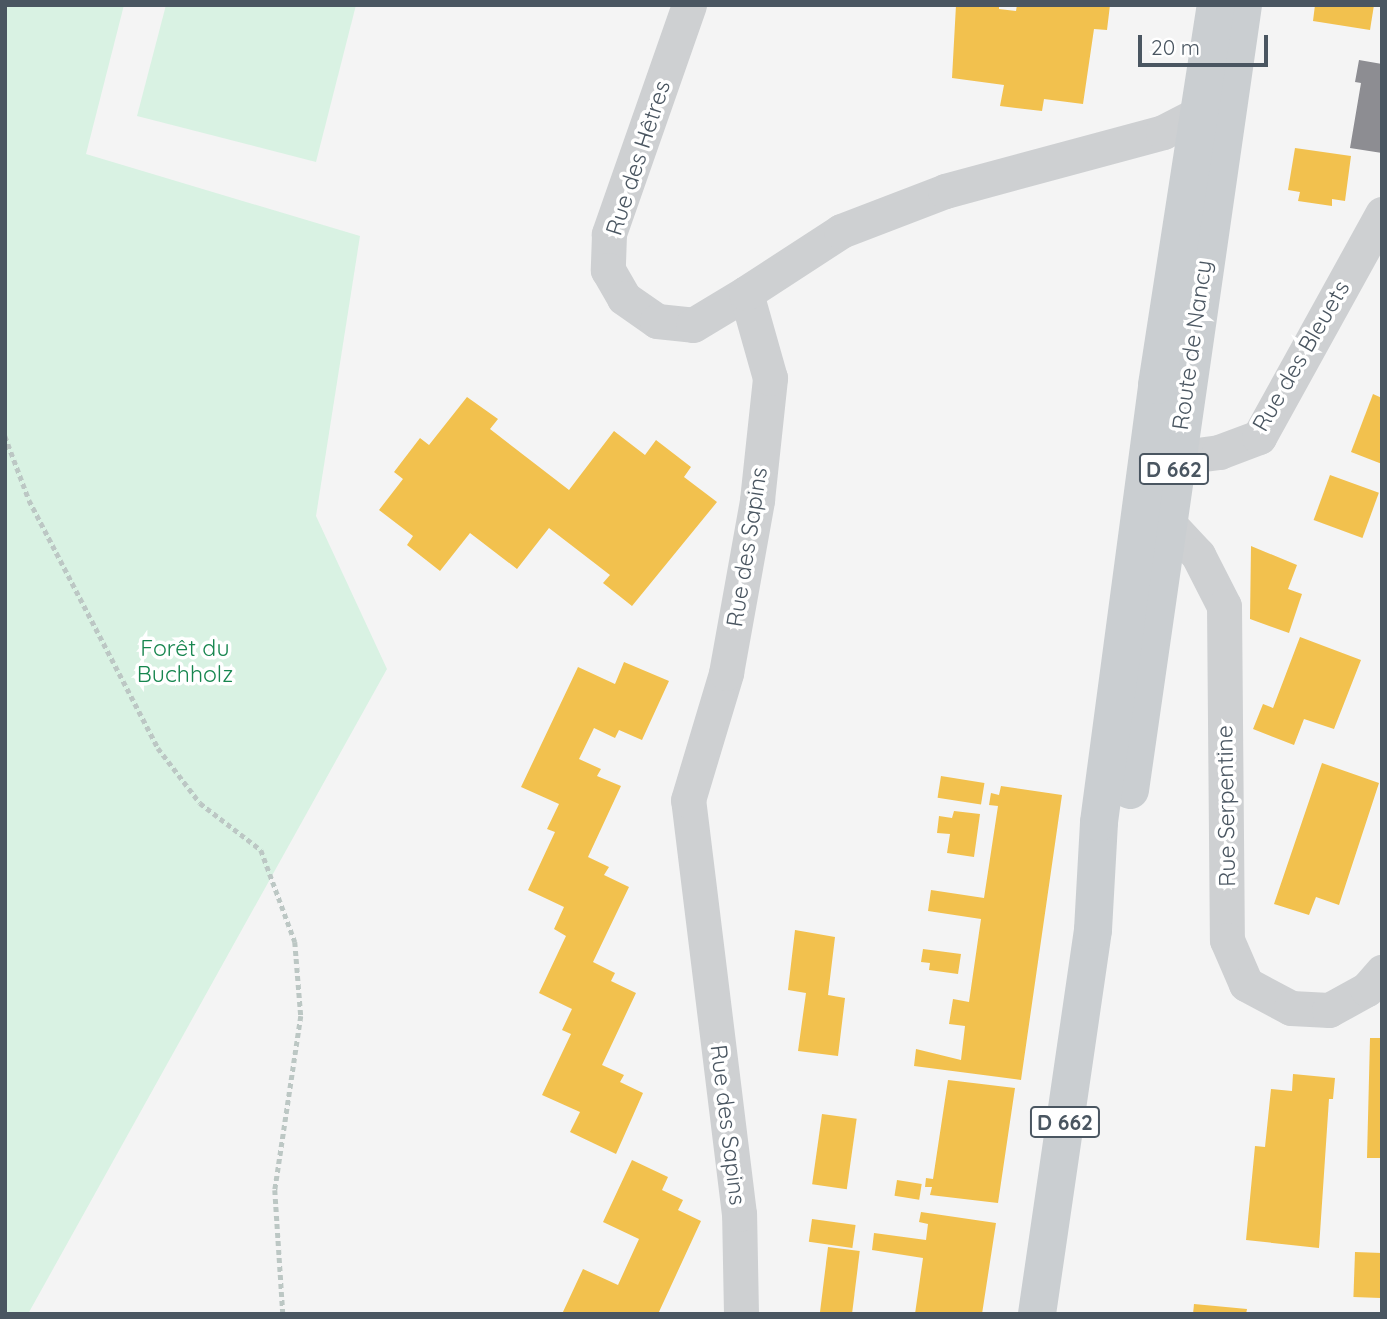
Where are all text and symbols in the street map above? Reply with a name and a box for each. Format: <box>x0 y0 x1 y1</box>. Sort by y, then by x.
scale bar <box>1142 21 1272 65</box>
text: 20 m <box>1151 34 1200 60</box>
street label: Rue des Hêtres <box>600 77 676 239</box>
street label: Route de Nancy <box>1166 258 1218 432</box>
street label: Rue des Bleuets <box>1247 276 1355 436</box>
road number: D 662 <box>1137 452 1211 486</box>
street label: Rue des Sapins <box>721 465 773 629</box>
park label: Forêt du Buchholz <box>137 634 233 688</box>
street label: Rue Serpentine <box>1211 725 1241 887</box>
street label: Rue des Sapins <box>704 1043 752 1207</box>
road number: D 662 <box>1028 1104 1102 1140</box>

